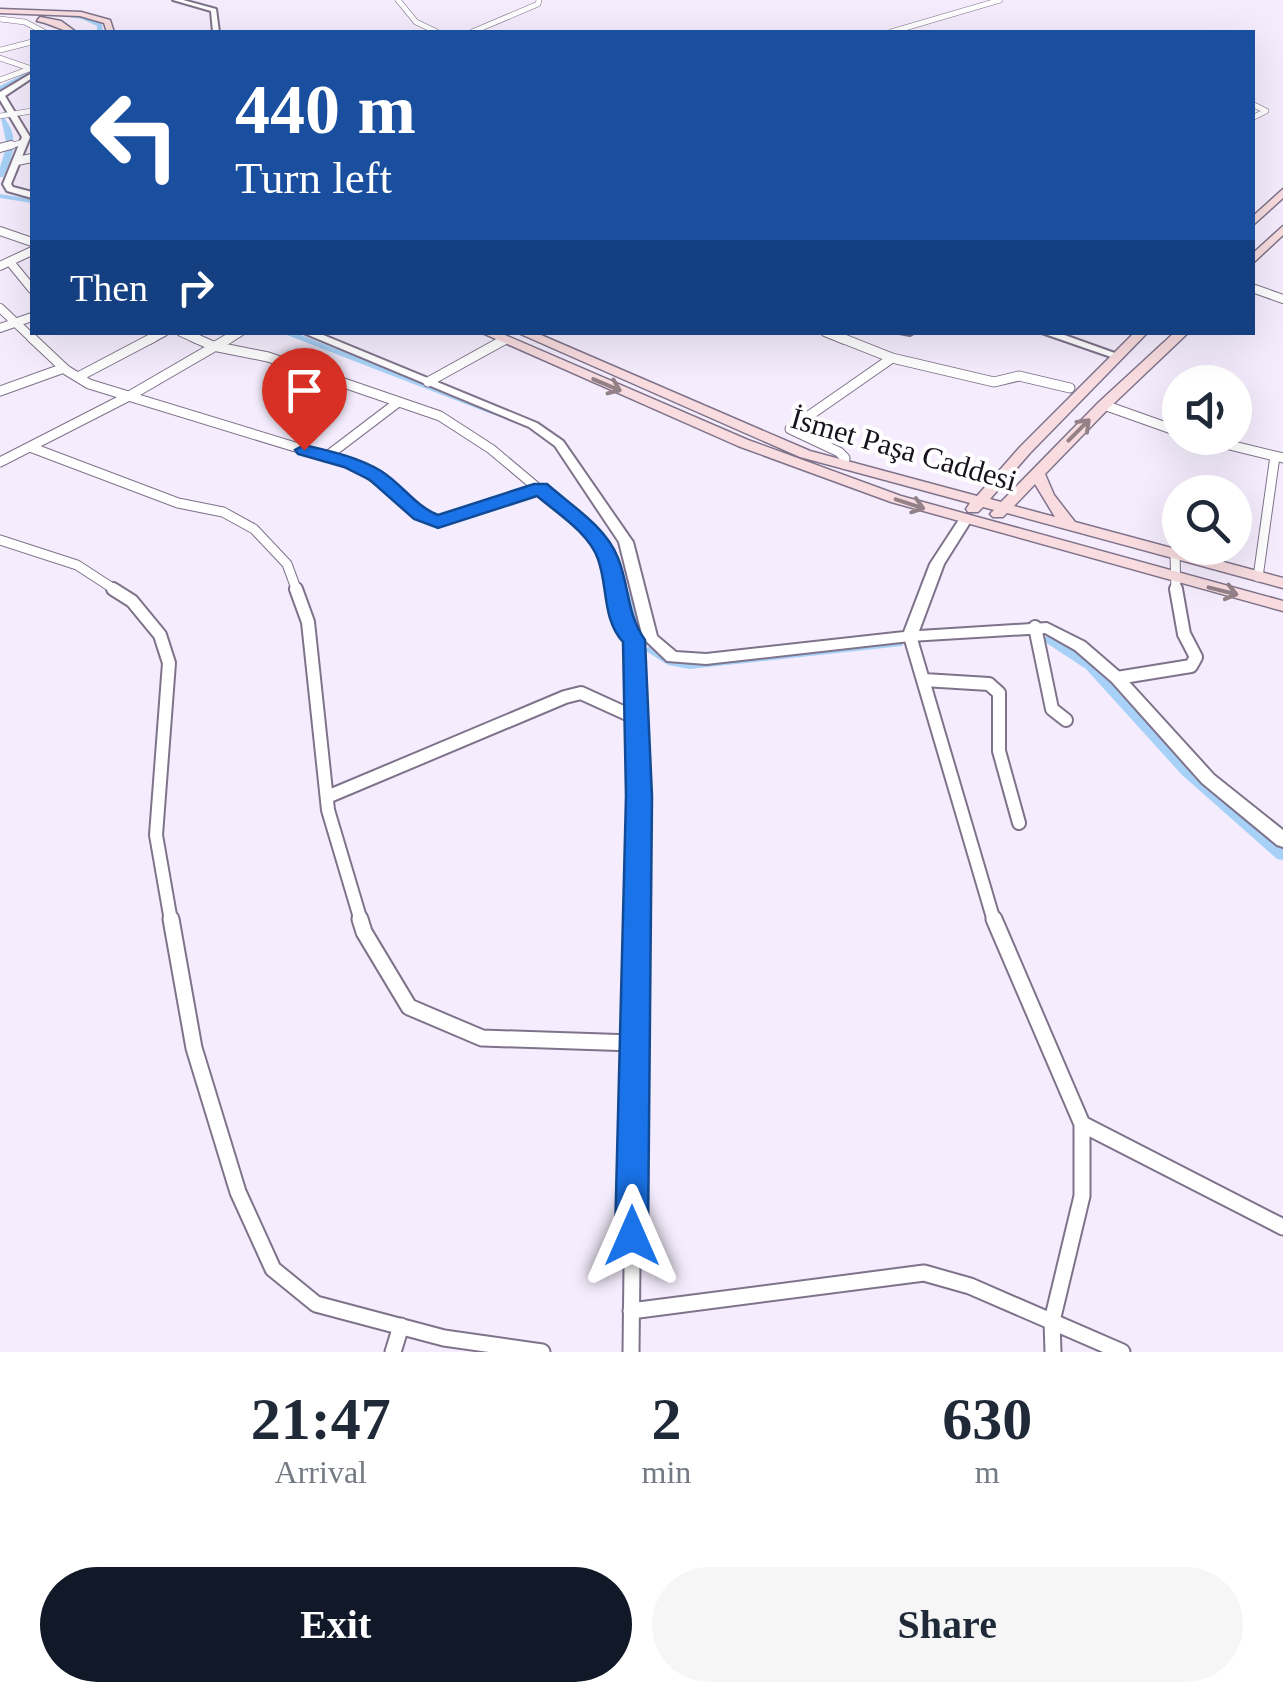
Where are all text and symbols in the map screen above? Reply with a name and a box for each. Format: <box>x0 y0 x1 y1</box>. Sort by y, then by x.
icon: left <box>70 70 200 200</box>
text: 440 m <box>235 71 416 148</box>
text: Turn left <box>235 153 392 203</box>
icon: right <box>168 260 223 315</box>
text: Then <box>70 267 148 309</box>
pin <box>262 348 347 451</box>
icon: arrive <box>277 363 332 418</box>
map controls <box>1162 365 1252 565</box>
button: sound <box>1162 365 1252 455</box>
one-way arrow <box>592 377 622 395</box>
street label: İsmet Paşa Caddesi <box>787 401 1021 497</box>
one-way arrow <box>1067 419 1091 443</box>
button: search <box>1162 475 1252 565</box>
one-way arrow <box>894 496 925 514</box>
one-way arrow <box>1207 582 1238 601</box>
position arrow <box>580 1184 684 1288</box>
text: 21:47 <box>251 1386 391 1452</box>
text: 2 <box>651 1386 681 1452</box>
text: 630 <box>942 1386 1032 1452</box>
text: Arrival <box>275 1454 367 1490</box>
text: min <box>642 1454 691 1490</box>
text: m <box>975 1454 1000 1490</box>
button: Exit <box>40 1567 632 1682</box>
button: Share <box>652 1567 1243 1682</box>

